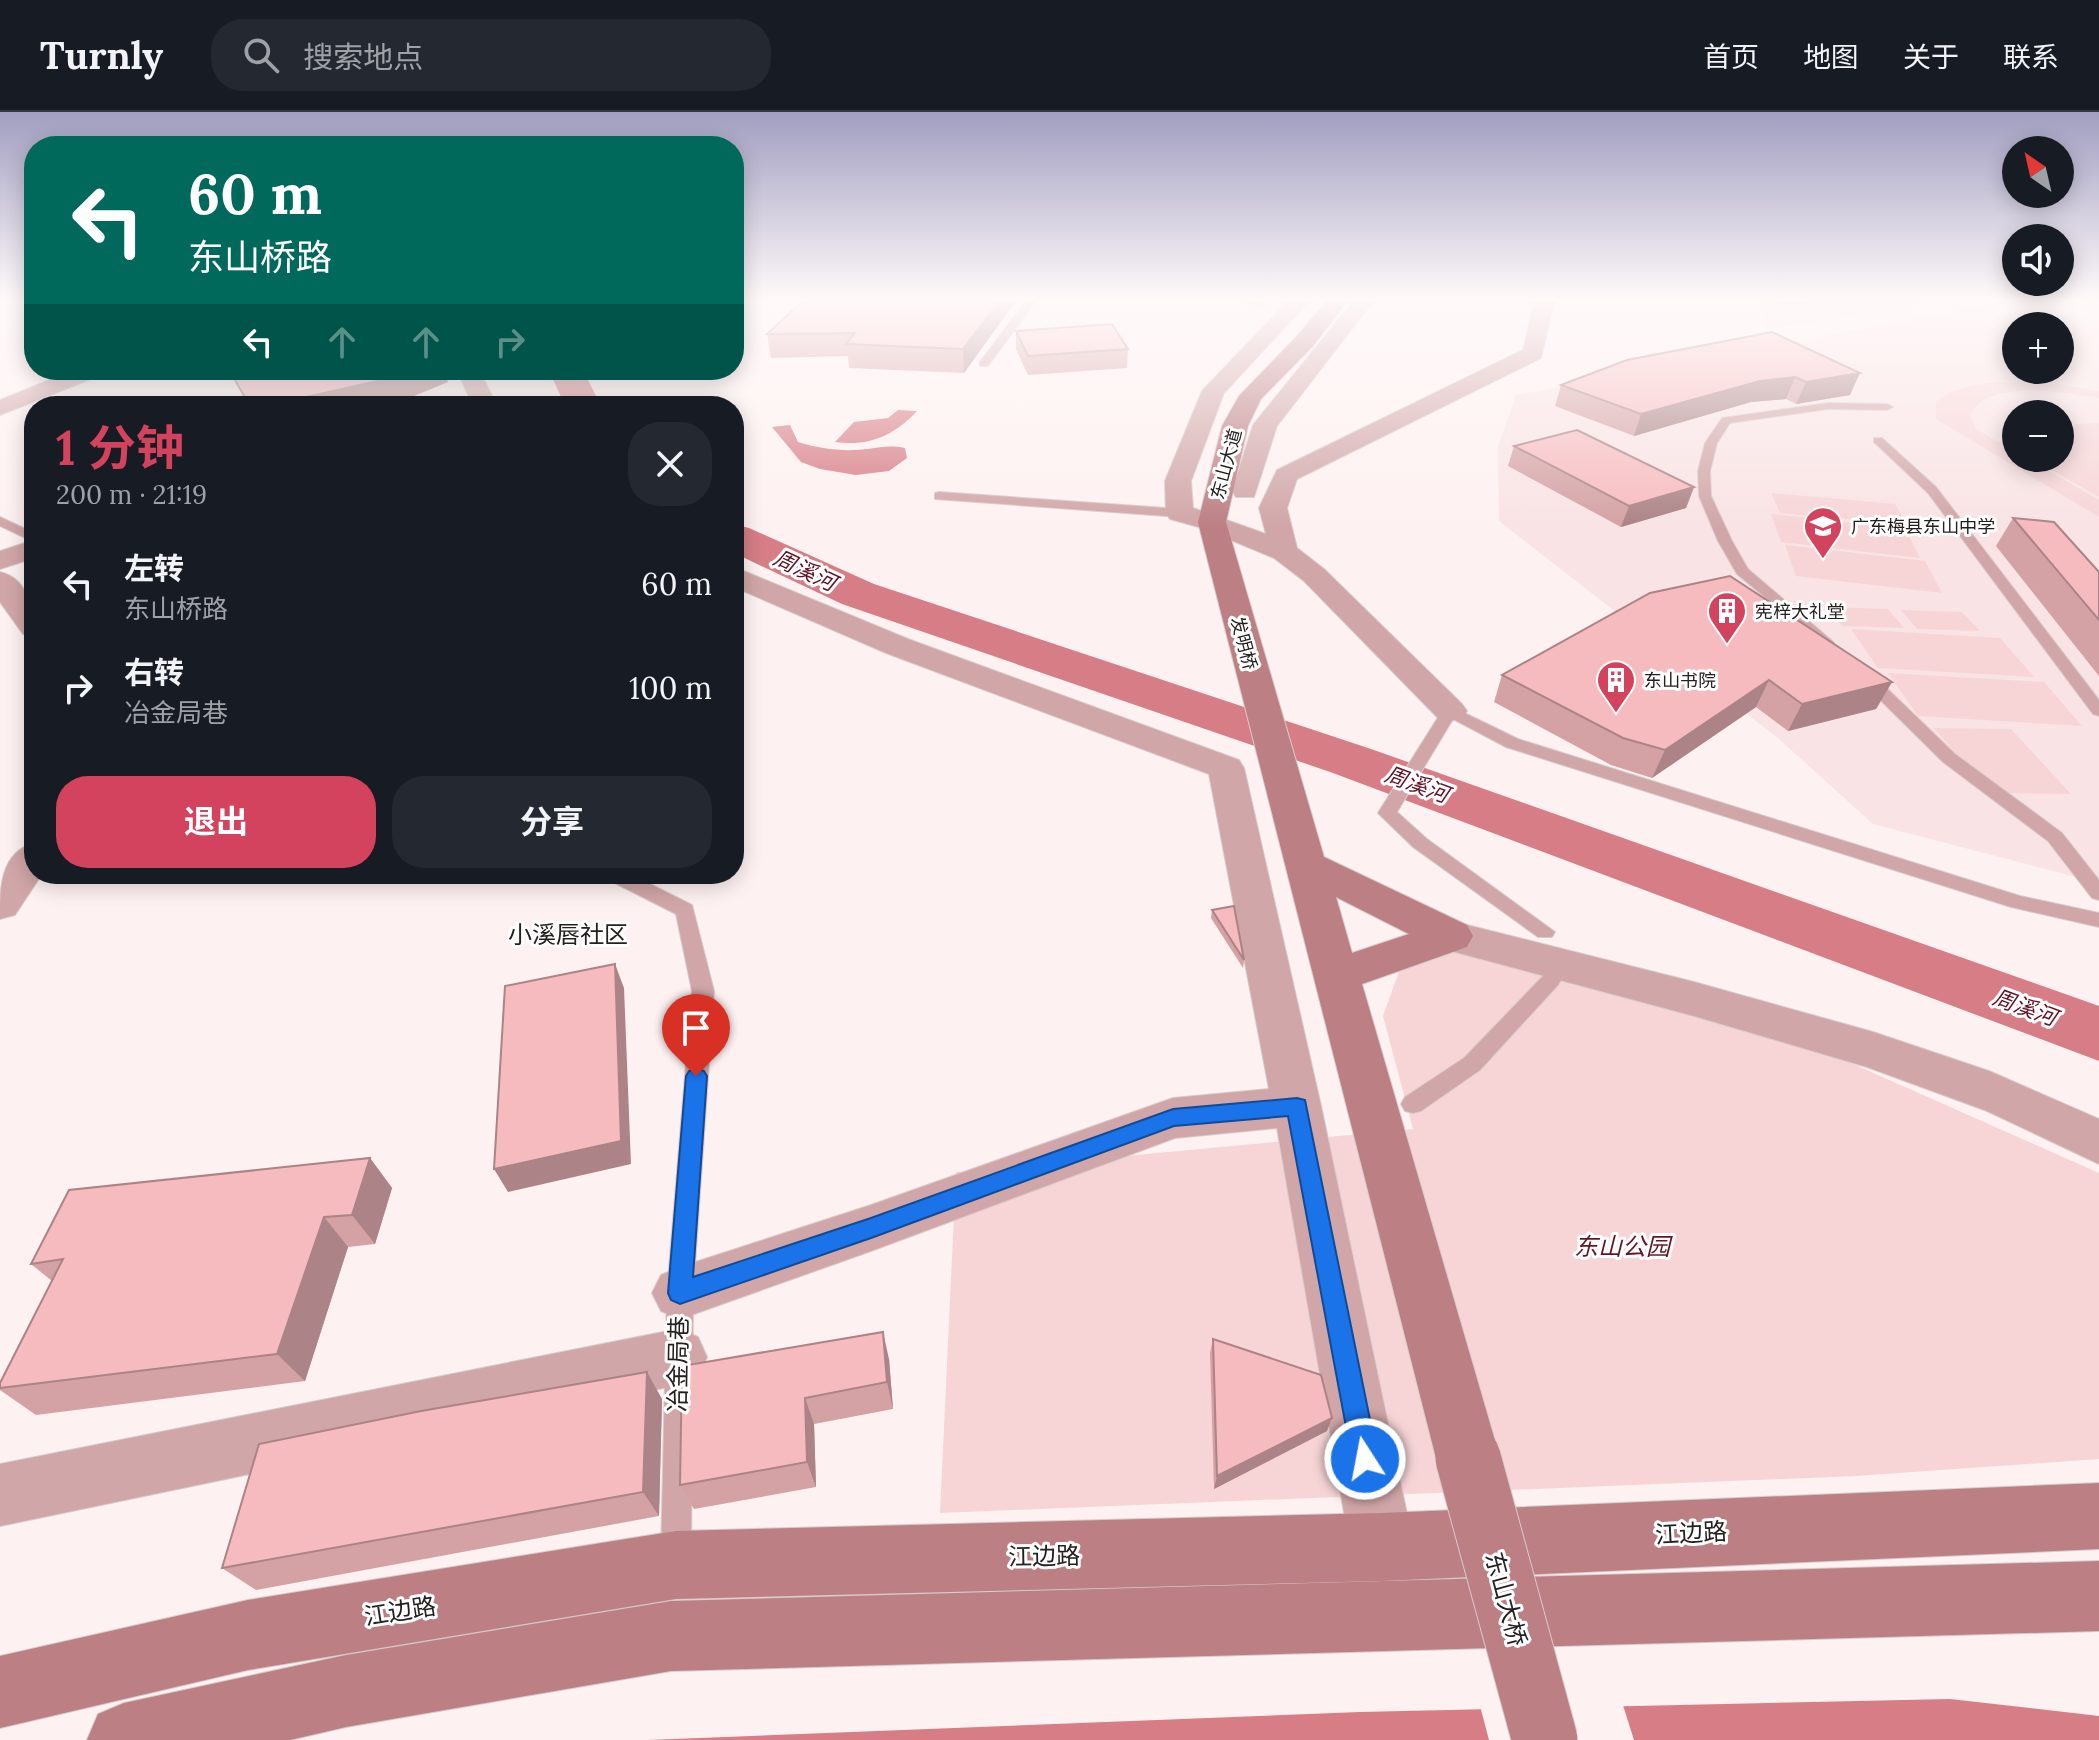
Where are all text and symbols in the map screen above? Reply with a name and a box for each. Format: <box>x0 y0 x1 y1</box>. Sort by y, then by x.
search box <box>211 19 771 91</box>
text: Turnly <box>40 31 163 79</box>
icon: search <box>239 33 283 77</box>
text: 搜索地点 <box>303 38 423 76</box>
text: 首页 <box>1703 39 1759 75</box>
text: 地图 <box>1803 39 1859 75</box>
text: 关于 <box>1903 39 1959 75</box>
text: 联系 <box>2003 39 2059 75</box>
north arrow <box>2002 136 2074 208</box>
map controls <box>2002 136 2074 472</box>
text: 60 m <box>188 158 322 229</box>
icon: left <box>56 168 160 272</box>
button: sound <box>2002 224 2074 296</box>
text: 东山桥路 <box>188 234 332 280</box>
button: + <box>2002 312 2074 384</box>
icon: left <box>236 320 280 364</box>
icon: ahead <box>320 320 364 364</box>
icon: ahead <box>404 320 448 364</box>
icon: right <box>488 320 532 364</box>
button: − <box>2002 400 2074 472</box>
text: 1 分钟 <box>56 417 184 478</box>
button: close <box>628 422 712 506</box>
street label: 东山大道 <box>1206 426 1246 502</box>
text: 200 m · 21:19 <box>56 478 207 511</box>
school or university icon: 广东梅县东山中学 <box>1802 505 1844 560</box>
place label: 广东梅县东山中学 <box>1851 515 1995 538</box>
water label: 周溪河 <box>769 543 844 598</box>
text: 左转 <box>124 549 184 587</box>
icon: left <box>56 562 100 606</box>
text: 60 m <box>641 565 712 603</box>
building icon: 宪梓大礼堂 <box>1706 590 1748 645</box>
text: 东山桥路 <box>124 592 228 625</box>
place label: 宪梓大礼堂 <box>1755 600 1845 623</box>
street label: 发明桥 <box>1226 614 1262 672</box>
text: 右转 <box>124 653 184 691</box>
building icon: 东山书院 <box>1595 659 1637 714</box>
icon: right <box>56 666 100 710</box>
text: 100 m <box>629 669 712 707</box>
place label: 东山书院 <box>1644 669 1716 692</box>
text: 冶金局巷 <box>124 696 228 729</box>
water label: 周溪河 <box>1381 760 1457 810</box>
button: 退出 <box>56 776 376 868</box>
button: 分享 <box>392 776 712 868</box>
district label: 小溪唇社区 <box>508 919 628 950</box>
water label: 周溪河 <box>1989 983 2065 1033</box>
pin <box>662 994 730 1076</box>
icon: arrive <box>674 1006 718 1050</box>
park label: 东山公园 <box>1574 1231 1673 1262</box>
street label: 冶金局巷 <box>662 1316 694 1412</box>
position arrow <box>1323 1417 1407 1501</box>
street label: 江边路 <box>1654 1516 1728 1550</box>
street label: 江边路 <box>1008 1540 1080 1572</box>
street label: 东山大桥 <box>1479 1549 1533 1649</box>
street label: 江边路 <box>362 1590 438 1632</box>

